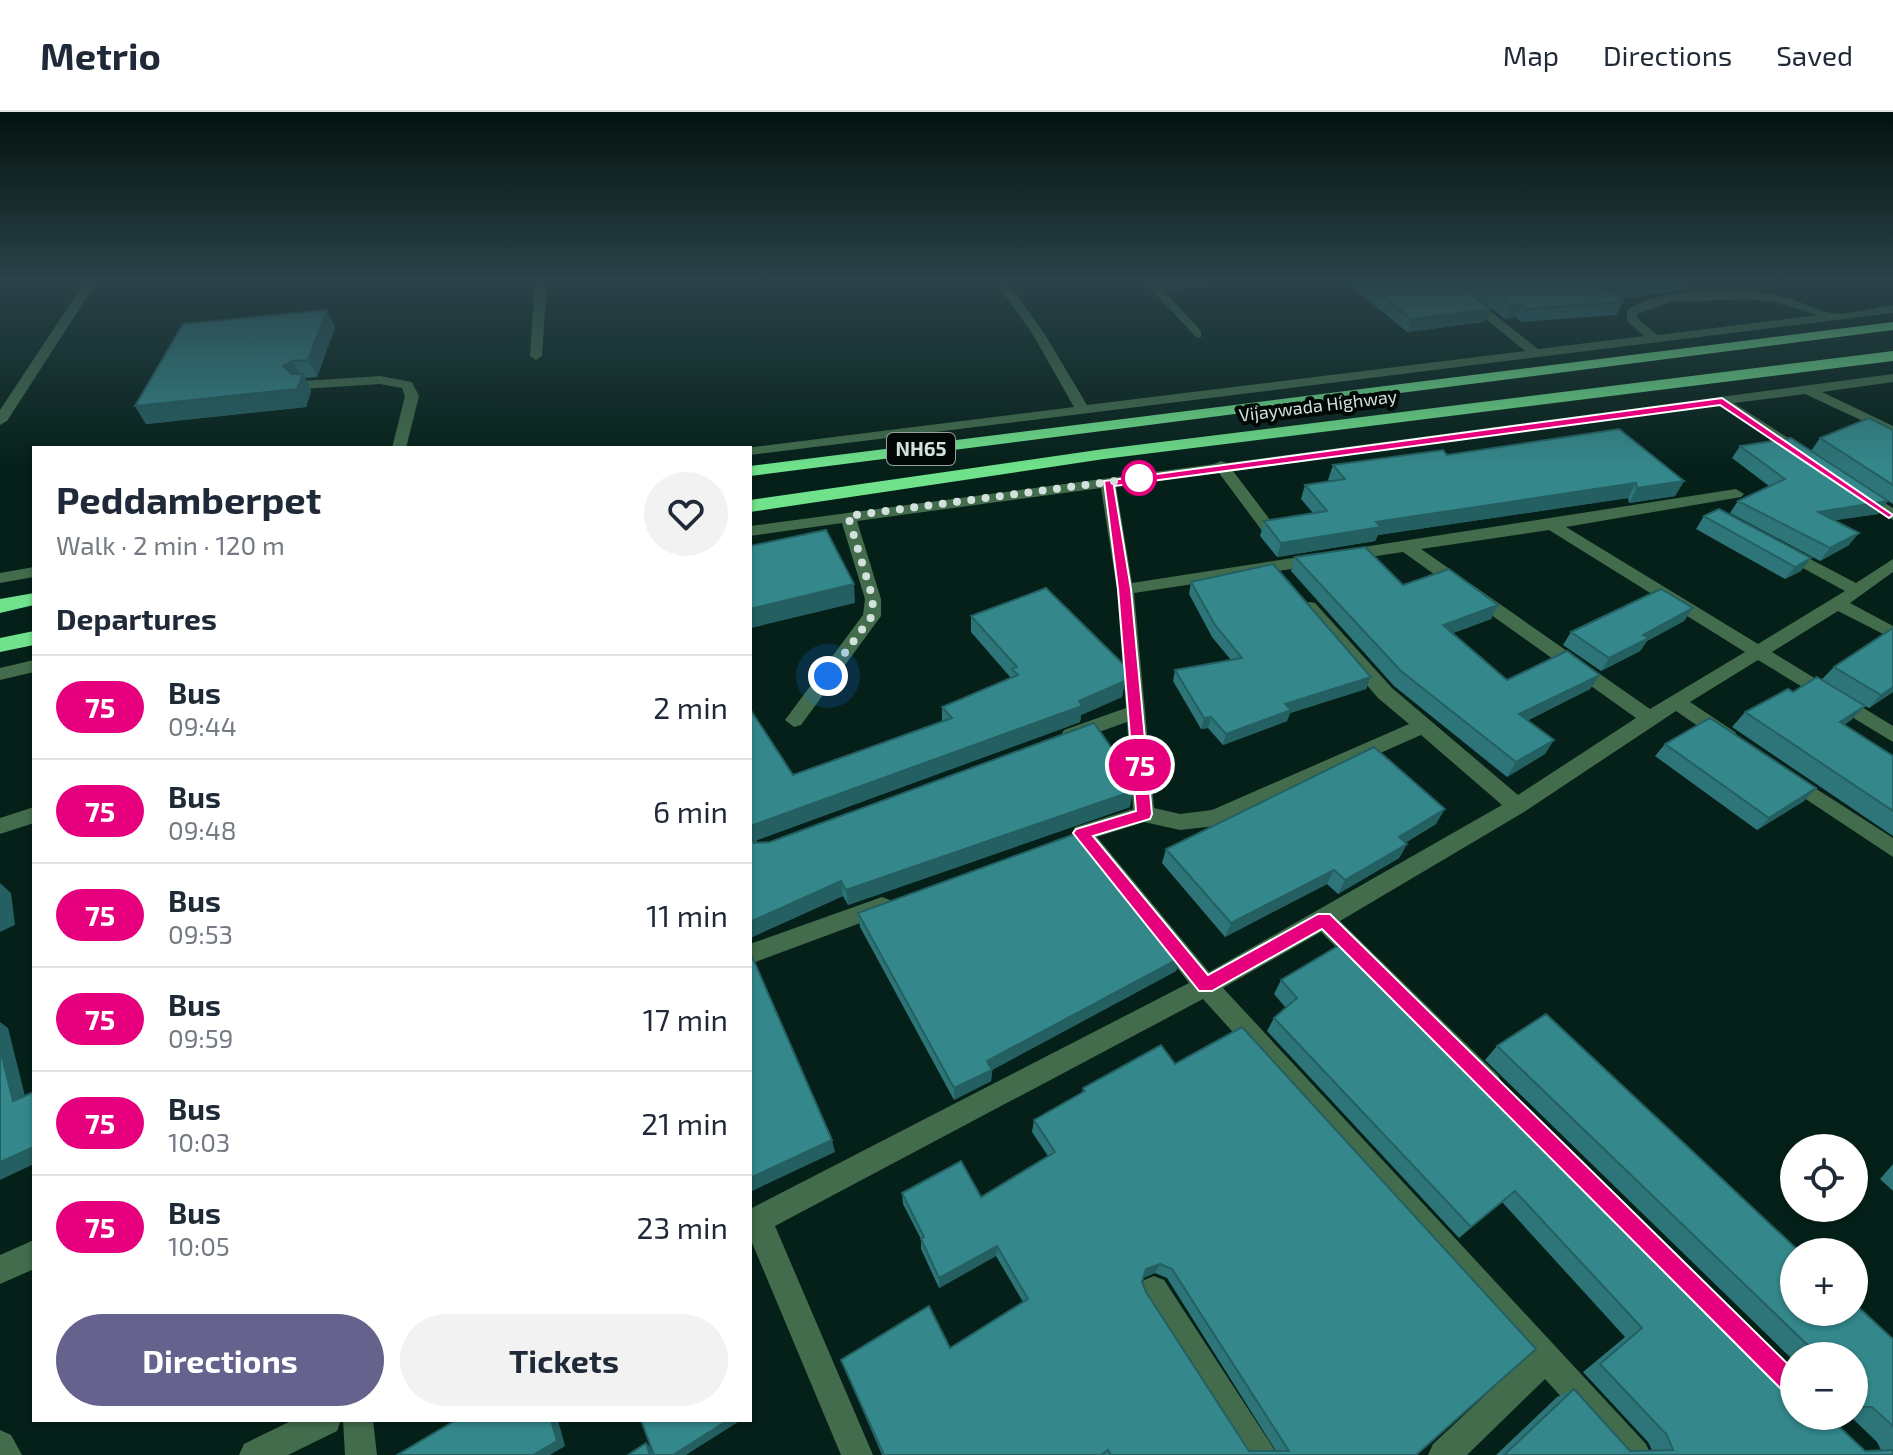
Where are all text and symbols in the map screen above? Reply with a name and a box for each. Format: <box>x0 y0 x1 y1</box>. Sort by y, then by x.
text: Metrio <box>40 32 161 78</box>
text: Map <box>1503 38 1559 72</box>
text: Directions <box>1603 38 1732 72</box>
text: Saved <box>1776 38 1853 72</box>
street label: Vijaywada Highway <box>1237 384 1399 426</box>
road number: NH65 <box>887 433 955 465</box>
unlabelled marker <box>1122 461 1156 495</box>
button: heart <box>644 472 728 556</box>
text: Peddamberpet <box>56 476 321 522</box>
text: Walk · 2 min · 120 m <box>56 529 285 560</box>
text: Departures <box>56 600 217 636</box>
your location <box>808 656 848 696</box>
text: Bus <box>168 674 221 710</box>
text: 2 min <box>653 689 728 725</box>
text: 75 <box>85 690 115 724</box>
text: 09:44 <box>168 710 237 741</box>
line badge: 75 <box>1104 739 1176 791</box>
text: 75 <box>1125 748 1155 782</box>
text: Bus <box>168 778 221 814</box>
text: 6 min <box>653 793 728 829</box>
text: 75 <box>85 794 115 828</box>
text: 09:48 <box>168 814 236 845</box>
text: Bus <box>168 882 221 918</box>
text: 11 min <box>646 897 728 933</box>
text: 75 <box>85 898 115 932</box>
text: 09:53 <box>168 918 233 949</box>
text: Bus <box>168 986 221 1022</box>
text: 17 min <box>643 1001 728 1037</box>
text: 75 <box>85 1002 115 1036</box>
text: 09:59 <box>168 1022 234 1053</box>
text: Bus <box>168 1090 221 1126</box>
text: 21 min <box>641 1105 728 1141</box>
text: 75 <box>85 1106 115 1140</box>
text: 10:03 <box>168 1126 230 1157</box>
map controls <box>1780 1134 1868 1430</box>
button: locate <box>1780 1134 1868 1222</box>
text: Bus <box>168 1194 221 1230</box>
text: 23 min <box>637 1209 728 1245</box>
text: 75 <box>85 1210 115 1244</box>
text: 10:05 <box>168 1230 230 1261</box>
button: + <box>1780 1238 1868 1326</box>
button: Directions <box>56 1314 384 1406</box>
button: Tickets <box>400 1314 728 1406</box>
button: − <box>1780 1342 1868 1430</box>

